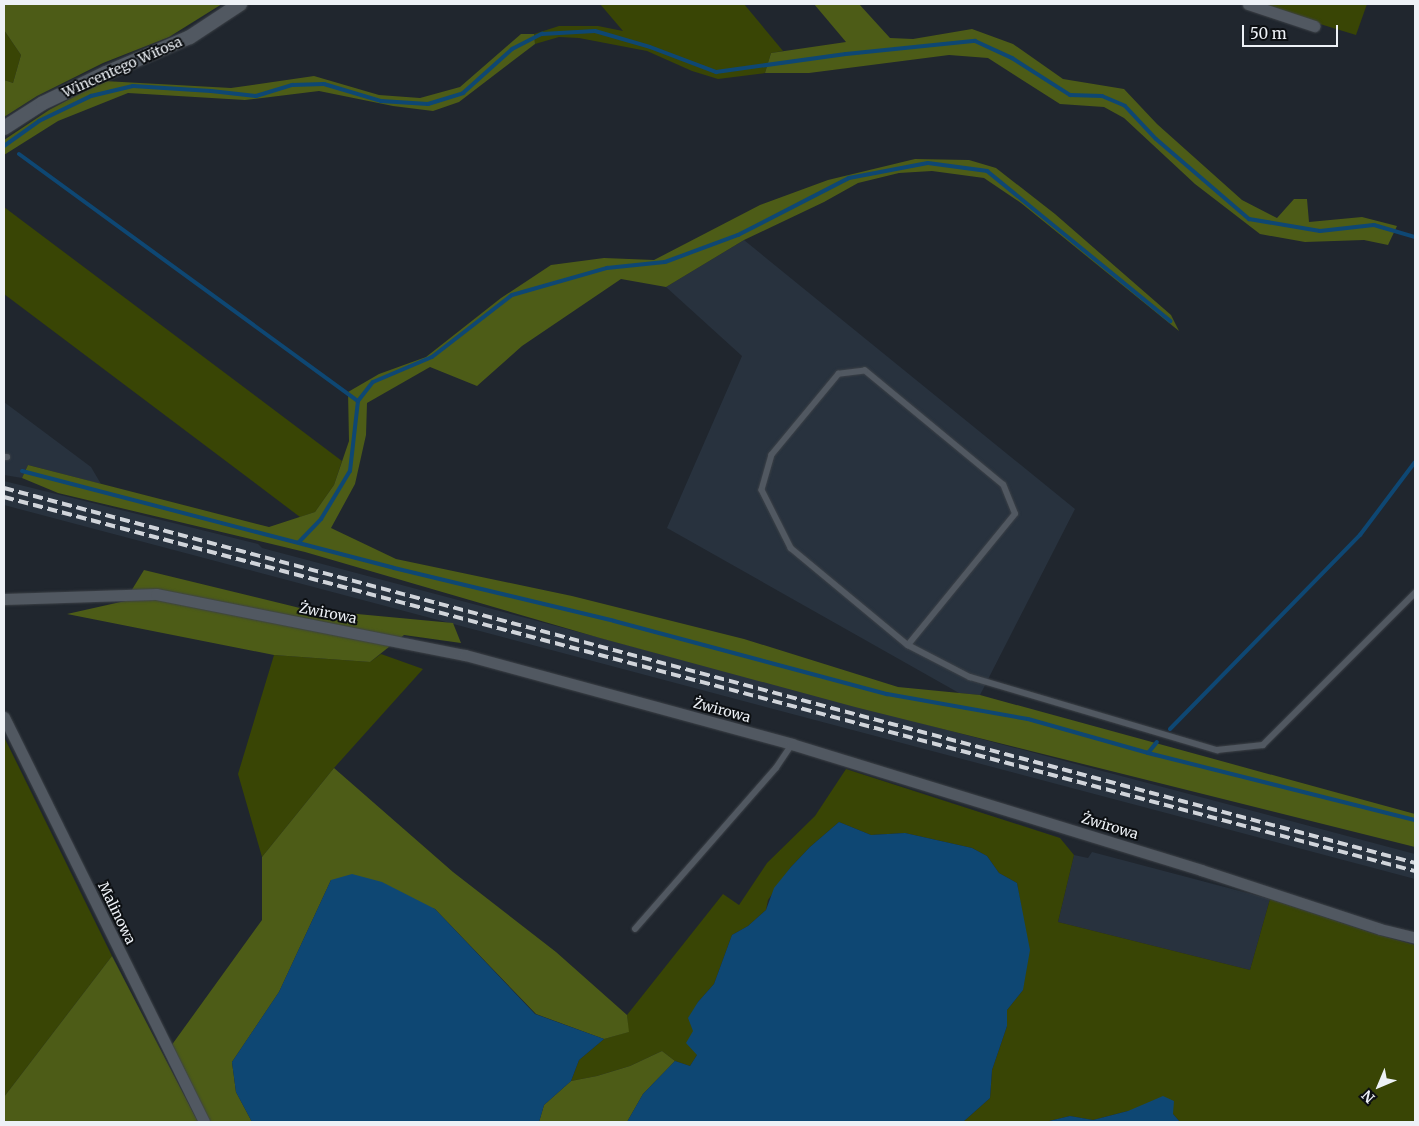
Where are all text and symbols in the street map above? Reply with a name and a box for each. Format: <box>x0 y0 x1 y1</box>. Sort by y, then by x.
scale bar <box>1244 15 1340 47</box>
text: 50 m <box>1250 24 1287 43</box>
street label: Wincentego Witosa <box>59 33 185 101</box>
street label: Żwirowa <box>298 599 358 627</box>
street label: Żwirowa <box>692 694 752 726</box>
street label: Żwirowa <box>1080 809 1140 843</box>
street label: Malinowa <box>95 879 139 947</box>
north arrow <box>1354 1061 1404 1111</box>
text: N <box>1358 1086 1379 1107</box>

